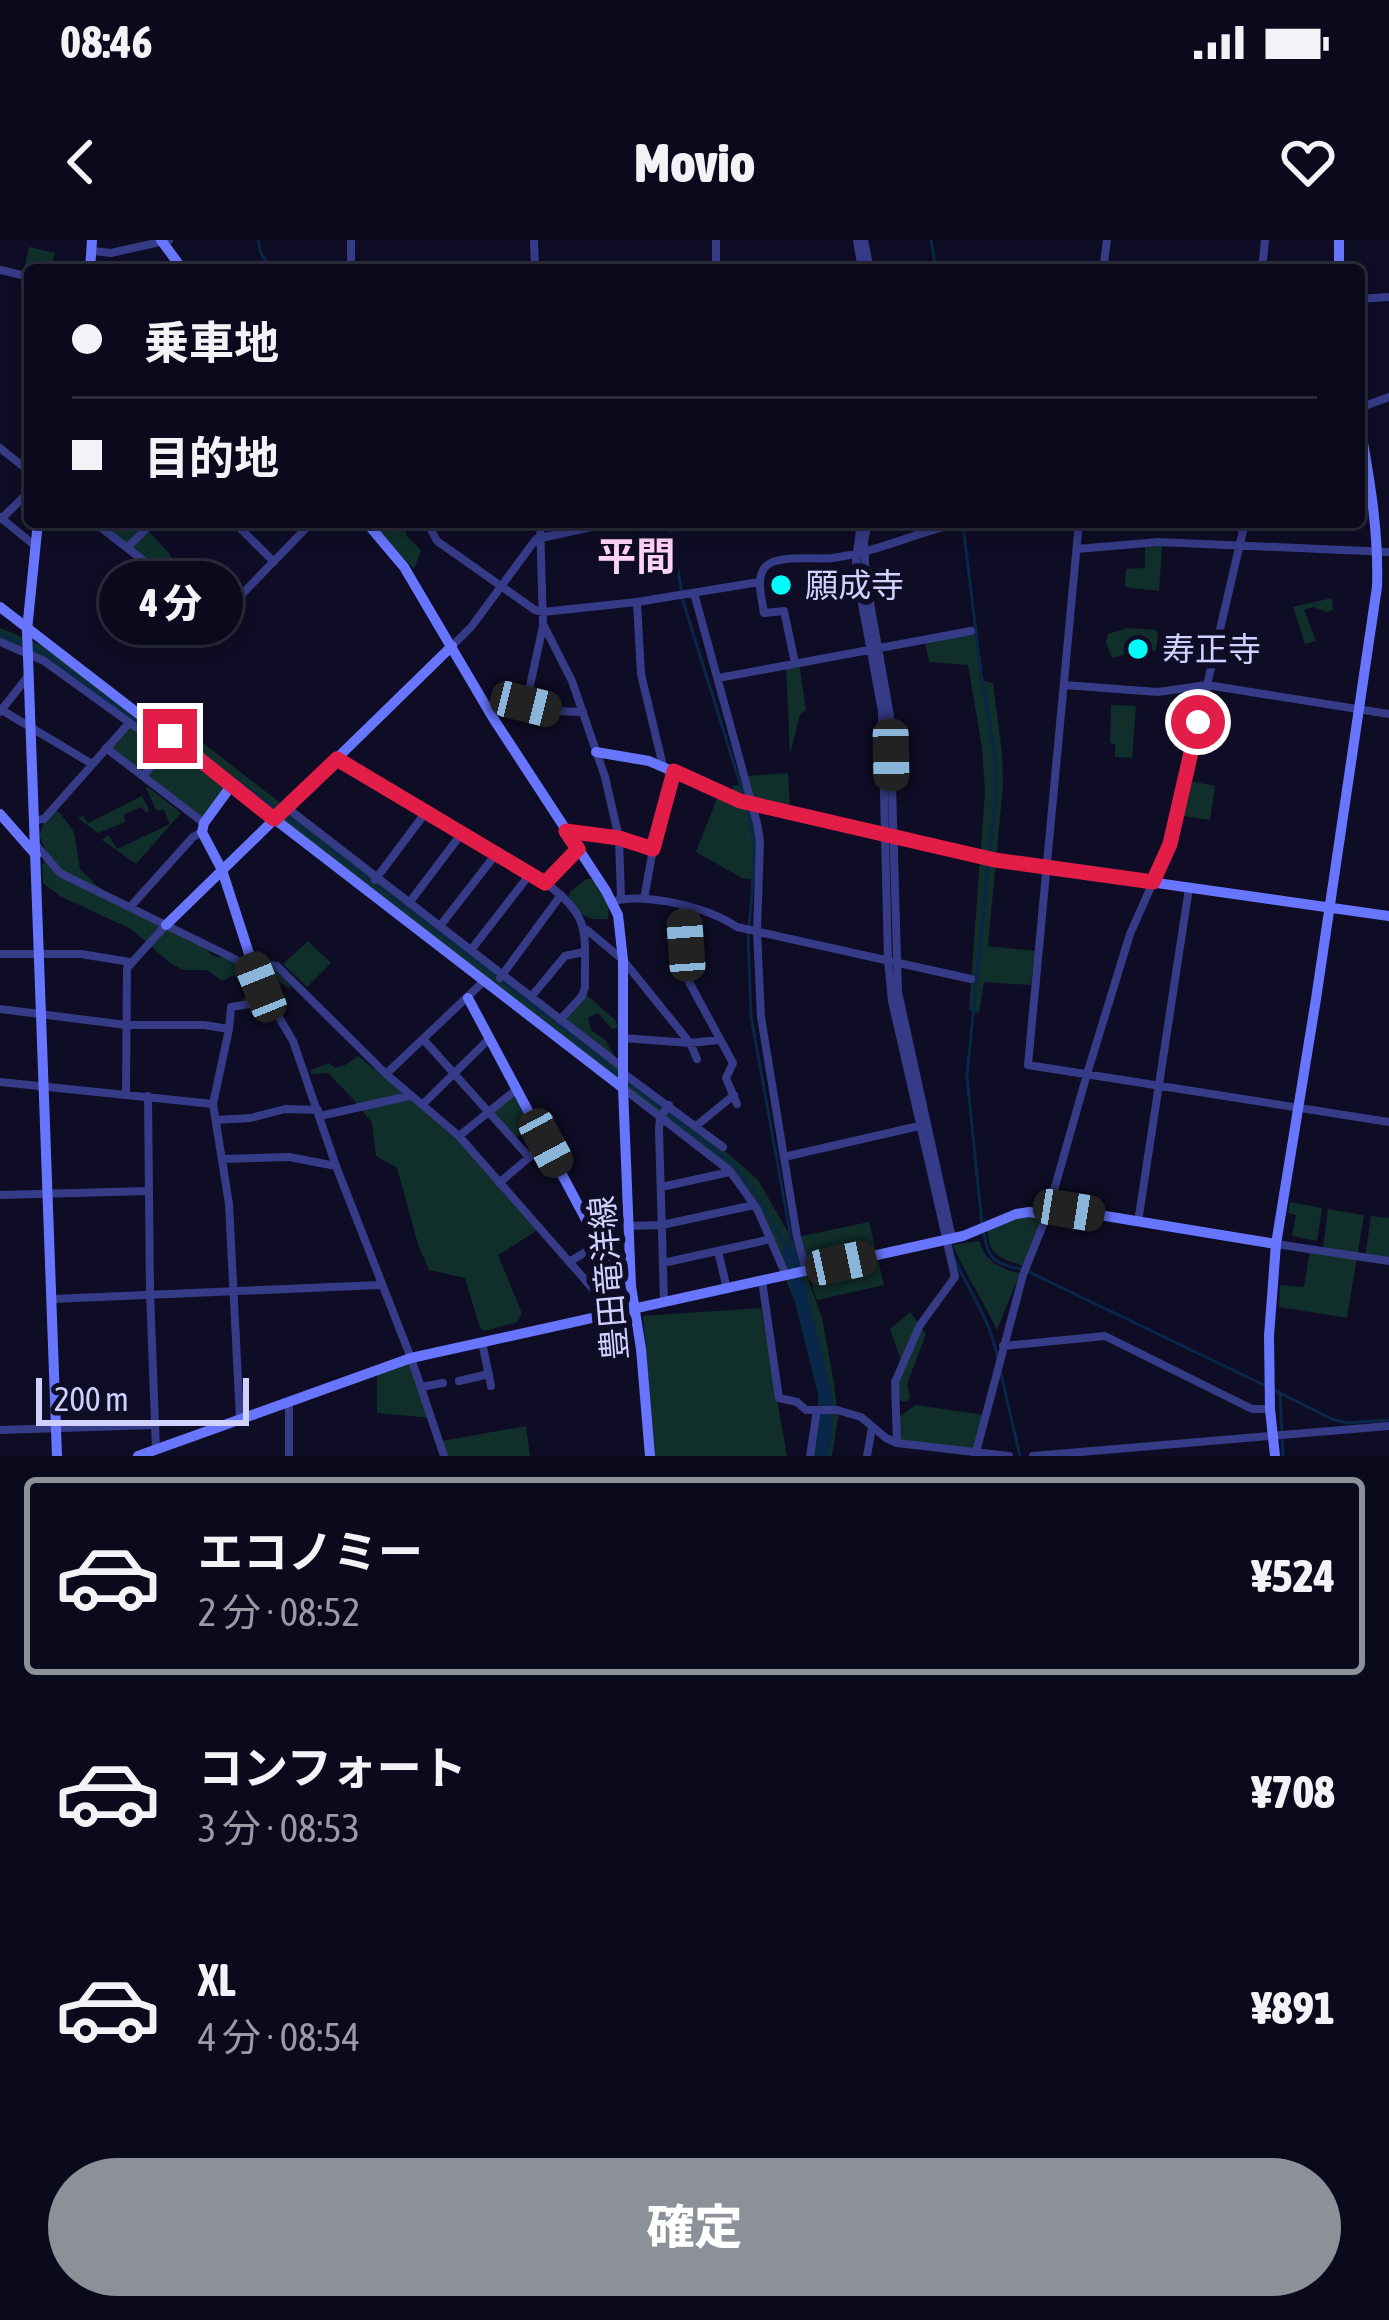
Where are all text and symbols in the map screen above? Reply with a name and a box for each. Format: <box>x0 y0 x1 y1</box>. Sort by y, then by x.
text: 08:46 <box>60 16 153 68</box>
icon: back <box>48 129 114 195</box>
icon: heart <box>1275 129 1341 195</box>
text: Movio <box>634 132 755 193</box>
text: 乗車地 <box>144 317 279 369</box>
text: 目的地 <box>144 432 279 484</box>
district label: 平間 <box>597 534 675 578</box>
callout: 4 分 <box>98 562 242 646</box>
place label: 願成寺 <box>805 566 904 604</box>
marker: 願成寺 <box>768 572 794 598</box>
text: 4 分 <box>140 581 202 625</box>
place label: 寿正寺 <box>1162 630 1261 668</box>
marker: 寿正寺 <box>1125 636 1151 662</box>
car <box>487 678 565 730</box>
route start <box>1171 695 1225 749</box>
route end <box>143 709 197 763</box>
car <box>872 719 910 791</box>
car <box>666 908 706 982</box>
car <box>231 947 291 1027</box>
car <box>513 1103 579 1183</box>
car <box>1031 1187 1107 1233</box>
street label: 豊田竜洋線 <box>582 1194 634 1362</box>
car <box>802 1238 880 1288</box>
scale bar <box>36 1372 249 1425</box>
text: 200 m <box>54 1380 129 1418</box>
icon: car <box>54 1522 162 1630</box>
text: エコノミー <box>198 1526 423 1578</box>
text: ¥524 <box>1252 1550 1335 1602</box>
text: 2 分 · 08:52 <box>198 1590 360 1634</box>
icon: car <box>54 1738 162 1846</box>
text: コンフォート <box>198 1742 467 1794</box>
text: ¥708 <box>1252 1766 1335 1818</box>
text: 3 分 · 08:53 <box>198 1806 360 1850</box>
icon: car <box>54 1954 162 2062</box>
text: XL <box>198 1954 236 2006</box>
text: ¥891 <box>1252 1982 1335 2034</box>
text: 4 分 · 08:54 <box>198 2015 360 2059</box>
button: 確定 <box>48 2158 1341 2296</box>

